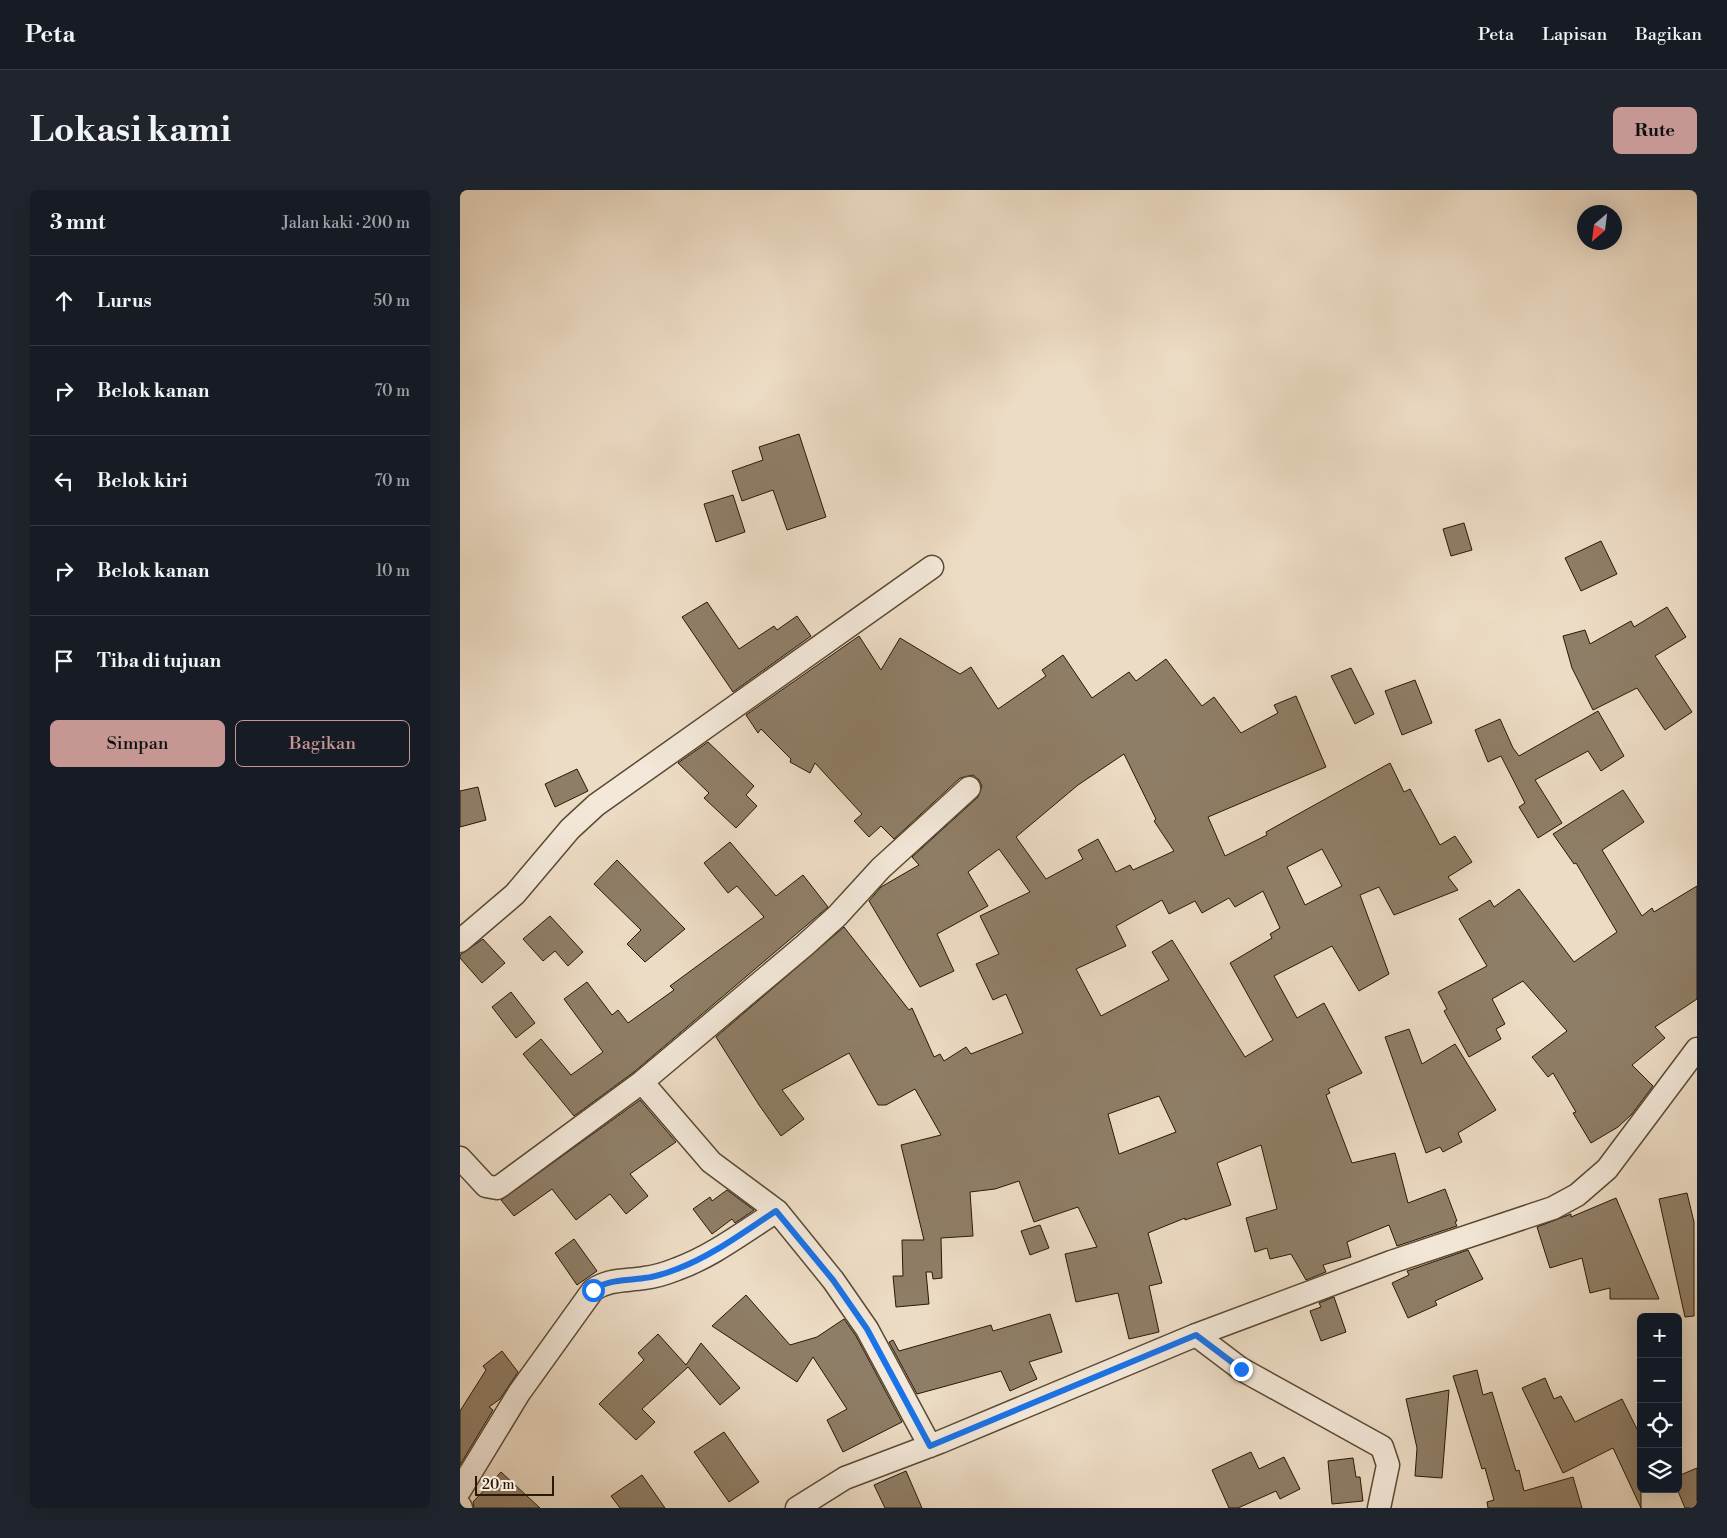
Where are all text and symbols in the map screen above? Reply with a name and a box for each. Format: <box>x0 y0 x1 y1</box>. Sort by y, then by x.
text: Peta <box>25 20 75 50</box>
text: Peta <box>1478 23 1514 46</box>
text: Lapisan <box>1542 23 1607 46</box>
text: Bagikan <box>1635 23 1702 46</box>
button: Rute <box>1613 107 1697 154</box>
text: Lokasi kami <box>30 109 231 152</box>
north arrow <box>1577 205 1622 250</box>
text: 3 mnt <box>50 210 105 236</box>
text: Jalan kaki · 200 m <box>282 213 410 233</box>
icon: ahead <box>50 287 78 315</box>
text: Lurus <box>97 289 152 313</box>
text: 50 m <box>373 291 410 311</box>
icon: right <box>50 377 78 405</box>
text: Belok kanan <box>97 379 210 403</box>
text: 70 m <box>374 381 410 401</box>
icon: left <box>50 467 78 495</box>
text: Belok kiri <box>97 469 187 493</box>
text: 70 m <box>374 471 410 491</box>
icon: right <box>50 557 78 585</box>
text: Belok kanan <box>97 559 210 583</box>
text: 10 m <box>376 561 410 581</box>
icon: arrive <box>50 647 78 675</box>
text: Tiba di tujuan <box>97 649 221 673</box>
button: Simpan <box>50 720 225 767</box>
button: Bagikan <box>235 720 410 767</box>
route start <box>582 1279 605 1302</box>
map controls <box>1637 1313 1682 1493</box>
button: + <box>1637 1313 1682 1358</box>
route end <box>1230 1358 1253 1381</box>
button: − <box>1637 1358 1682 1403</box>
button: locate <box>1637 1403 1682 1448</box>
button: layers <box>1637 1448 1682 1493</box>
scale bar <box>475 1473 554 1496</box>
text: 20 m <box>482 1476 514 1494</box>

